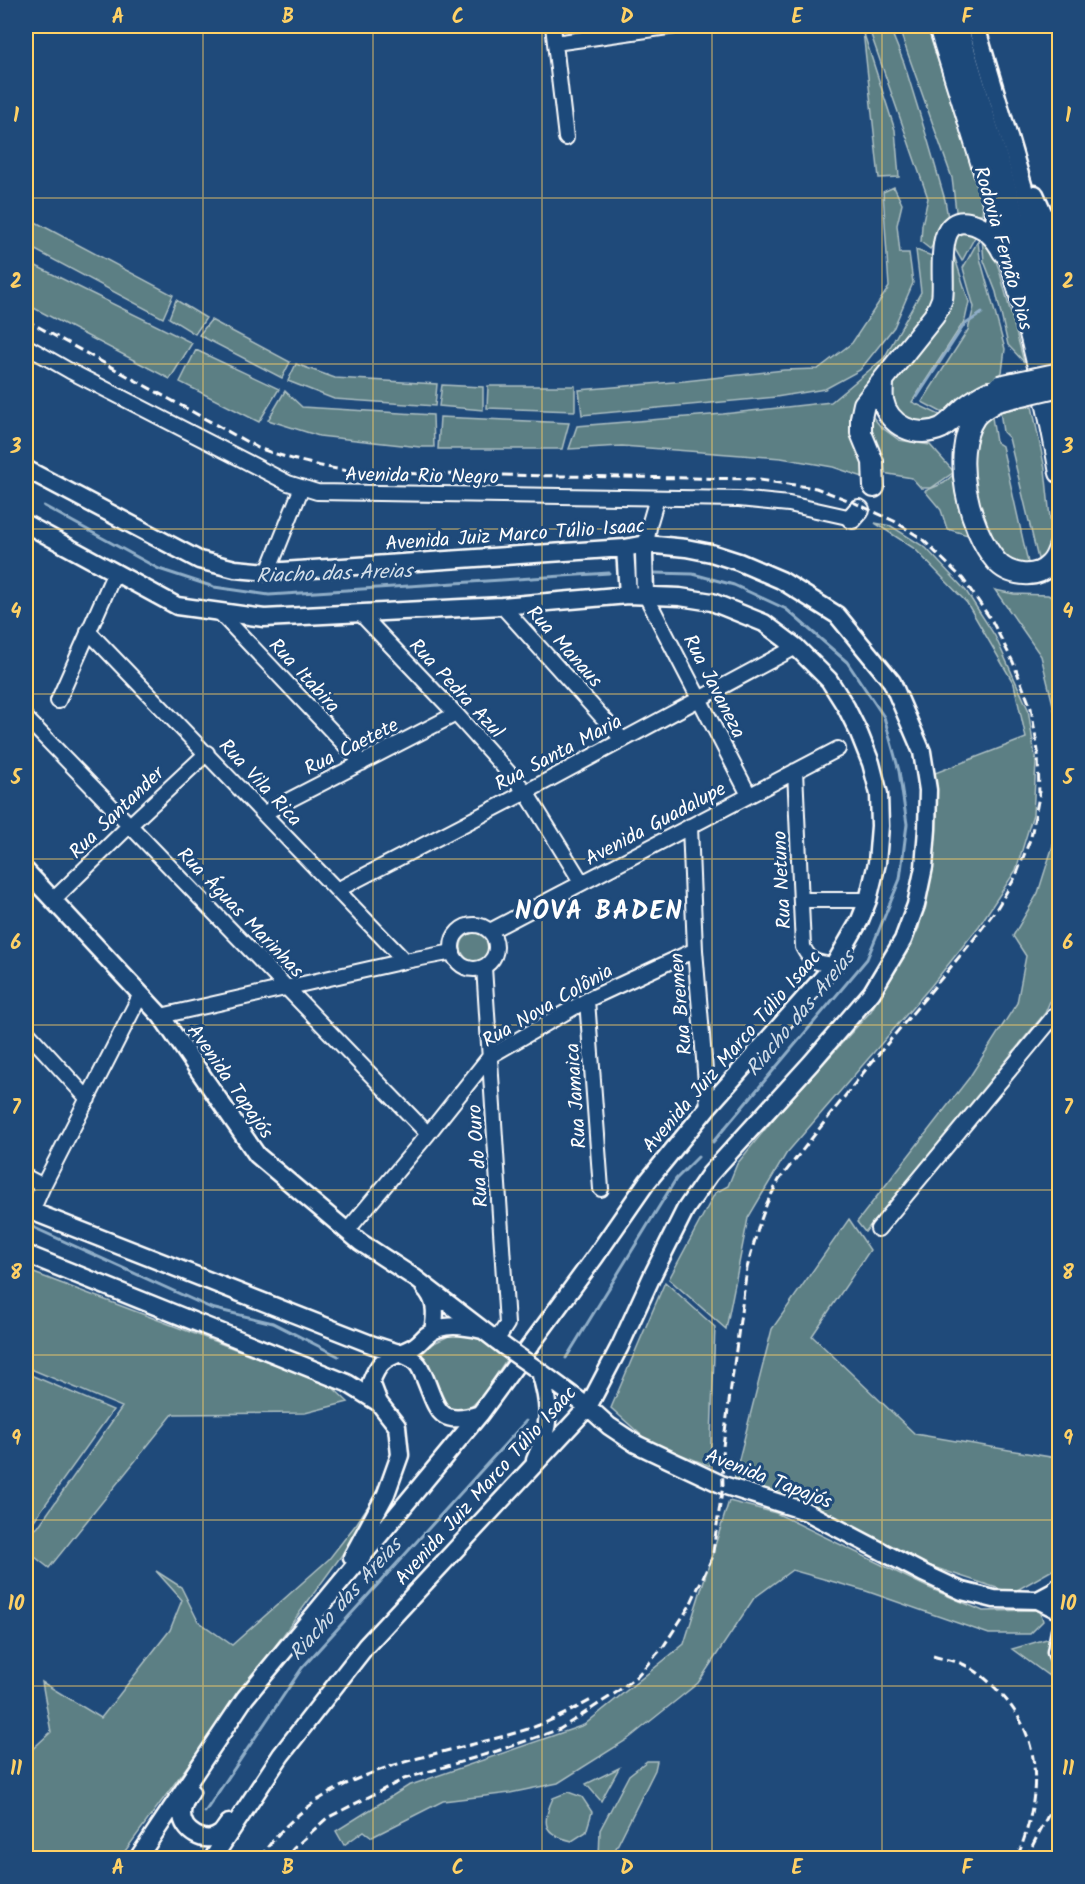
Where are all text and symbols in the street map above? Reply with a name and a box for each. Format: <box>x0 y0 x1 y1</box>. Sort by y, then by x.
text: A <box>112 2 124 34</box>
text: B <box>282 2 294 34</box>
text: C <box>452 2 464 34</box>
text: D <box>620 2 634 34</box>
text: E <box>791 2 803 34</box>
text: F <box>962 2 974 34</box>
text: 1 <box>13 101 19 133</box>
text: 1 <box>1065 101 1071 133</box>
street label: Rodovia Fernão Dias <box>963 163 1041 335</box>
text: 2 <box>10 267 22 299</box>
text: 2 <box>1062 267 1074 299</box>
text: 3 <box>10 432 22 464</box>
text: 3 <box>1062 432 1074 464</box>
street label: Avenida Rio Negro <box>345 460 499 494</box>
street label: Avenida Juiz Marco Túlio Isaac <box>384 511 646 561</box>
water label: Riacho das Areias <box>255 555 415 594</box>
text: 4 <box>11 597 22 629</box>
text: 4 <box>1063 597 1074 629</box>
street label: Rua Manaus <box>517 599 610 696</box>
street label: Rua Javaneza <box>673 629 753 745</box>
street label: Rua Itabira <box>260 631 347 721</box>
street label: Rua Pedra Azul <box>400 632 511 747</box>
street label: Rua Santa Maria <box>489 707 628 801</box>
street label: Rua Caetete <box>299 710 405 785</box>
street label: Rua Vila Rica <box>210 732 309 835</box>
street label: Rua Santander <box>62 758 174 868</box>
text: 5 <box>10 763 23 795</box>
text: 5 <box>1062 763 1075 795</box>
street label: Avenida Guadalupe <box>580 774 732 876</box>
street label: Rua Netuno <box>764 830 802 930</box>
street label: Rua Águas Marinhas <box>168 841 311 987</box>
district label: NOVA BADEN <box>515 891 683 933</box>
text: 6 <box>11 928 22 960</box>
text: 6 <box>1063 928 1074 960</box>
water label: Riacho das Areias <box>738 942 865 1084</box>
street label: Avenida Juiz Marco Túlio Isaac <box>635 944 830 1161</box>
street label: Rua Bremen <box>662 951 702 1056</box>
street label: Rua Nova Colônia <box>476 956 620 1057</box>
street label: Avenida Tapajós <box>178 1018 281 1147</box>
street label: Rua Jamaica <box>557 1042 597 1150</box>
text: 7 <box>11 1093 21 1125</box>
text: 7 <box>1063 1093 1073 1125</box>
street label: Rua do Ouro <box>459 1103 499 1209</box>
text: 8 <box>10 1258 22 1290</box>
text: 8 <box>1062 1258 1074 1290</box>
street label: Avenida Juiz Marco Túlio Isaac <box>388 1379 585 1594</box>
text: 9 <box>11 1424 21 1456</box>
text: 9 <box>1063 1424 1073 1456</box>
street label: Avenida Tapajós <box>700 1441 837 1519</box>
water label: Riacho das Areias <box>282 1529 412 1669</box>
text: 10 <box>8 1589 25 1621</box>
text: 10 <box>1060 1589 1077 1621</box>
text: 11 <box>10 1754 22 1786</box>
text: 11 <box>1062 1754 1074 1786</box>
text: A <box>112 1853 124 1884</box>
text: B <box>282 1853 294 1884</box>
text: C <box>452 1853 464 1884</box>
text: D <box>620 1853 634 1884</box>
text: E <box>791 1853 803 1884</box>
text: F <box>962 1853 974 1884</box>

